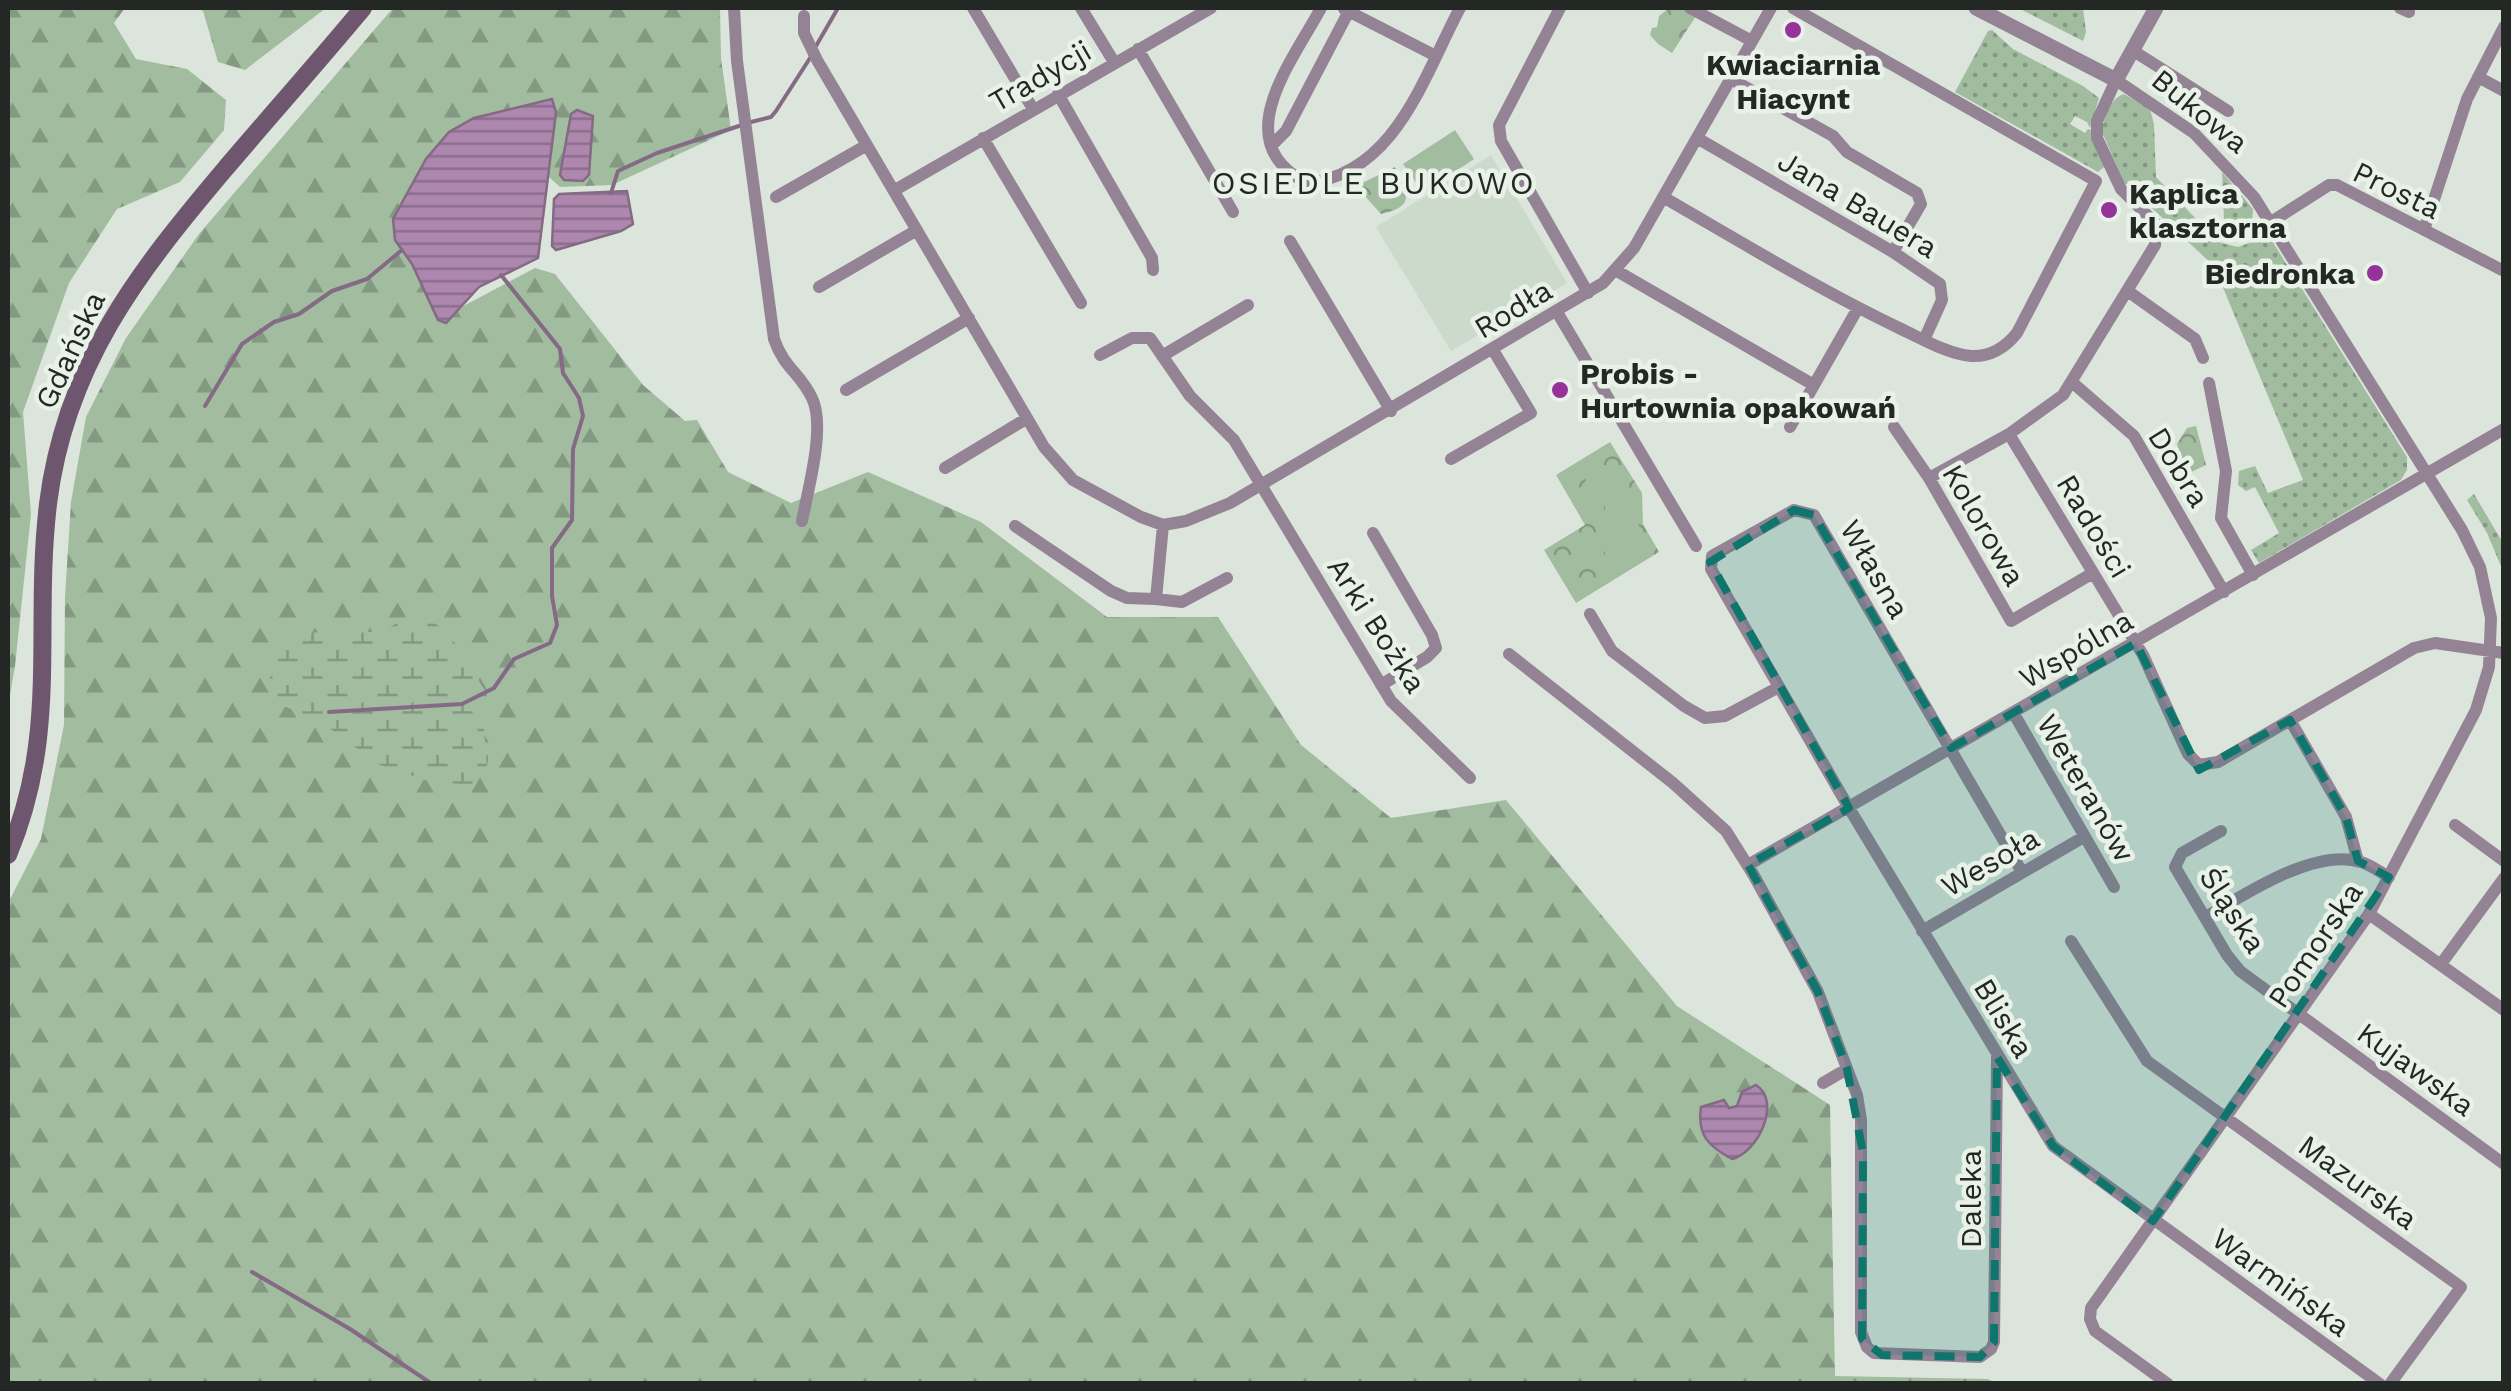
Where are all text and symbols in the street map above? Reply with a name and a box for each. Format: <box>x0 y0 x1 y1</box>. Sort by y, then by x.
marker: Kwiaciarnia Hiacynt <box>1782 19 1804 41</box>
street label: Tradycji <box>983 33 1097 119</box>
place label: Kwiaciarnia Hiacynt <box>1706 47 1881 116</box>
street label: Bukowa <box>2145 62 2255 160</box>
street label: Jana Bauera <box>1772 143 1944 265</box>
street label: Prosta <box>2347 154 2447 226</box>
district label: OSIEDLE BUKOWO <box>1212 164 1536 202</box>
place label: Kaplica klasztorna <box>2129 176 2287 245</box>
marker: Kaplica klasztorna <box>2098 199 2120 221</box>
place label: Biedronka <box>2204 256 2356 291</box>
marker: Biedronka <box>2364 262 2386 284</box>
street label: Rodła <box>1468 272 1558 346</box>
street label: Gdańska <box>28 286 112 414</box>
place label: Probis - Hurtownia opakowań <box>1580 356 1896 425</box>
marker: Probis - Hurtownia opakowań <box>1549 379 1571 401</box>
street label: Dobra <box>2141 421 2217 513</box>
street label: Kolorowa <box>1935 458 2033 592</box>
street label: Radości <box>2050 468 2138 584</box>
street label: Własna <box>1833 514 1917 624</box>
street label: Arki Bożka <box>1320 551 1434 699</box>
street label: Wspólna <box>2013 603 2139 695</box>
street label: Weteranów <box>2030 708 2142 868</box>
street label: Wesoła <box>1935 820 2045 904</box>
street label: Śląska <box>2192 861 2274 959</box>
street label: Pomorska <box>2260 876 2370 1014</box>
street label: Bliska <box>1967 972 2041 1064</box>
street label: Kujawska <box>2351 1015 2481 1123</box>
street label: Mazurska <box>2292 1127 2424 1237</box>
street label: Daleka <box>1953 1150 1988 1248</box>
street label: Warmińska <box>2205 1220 2357 1344</box>

